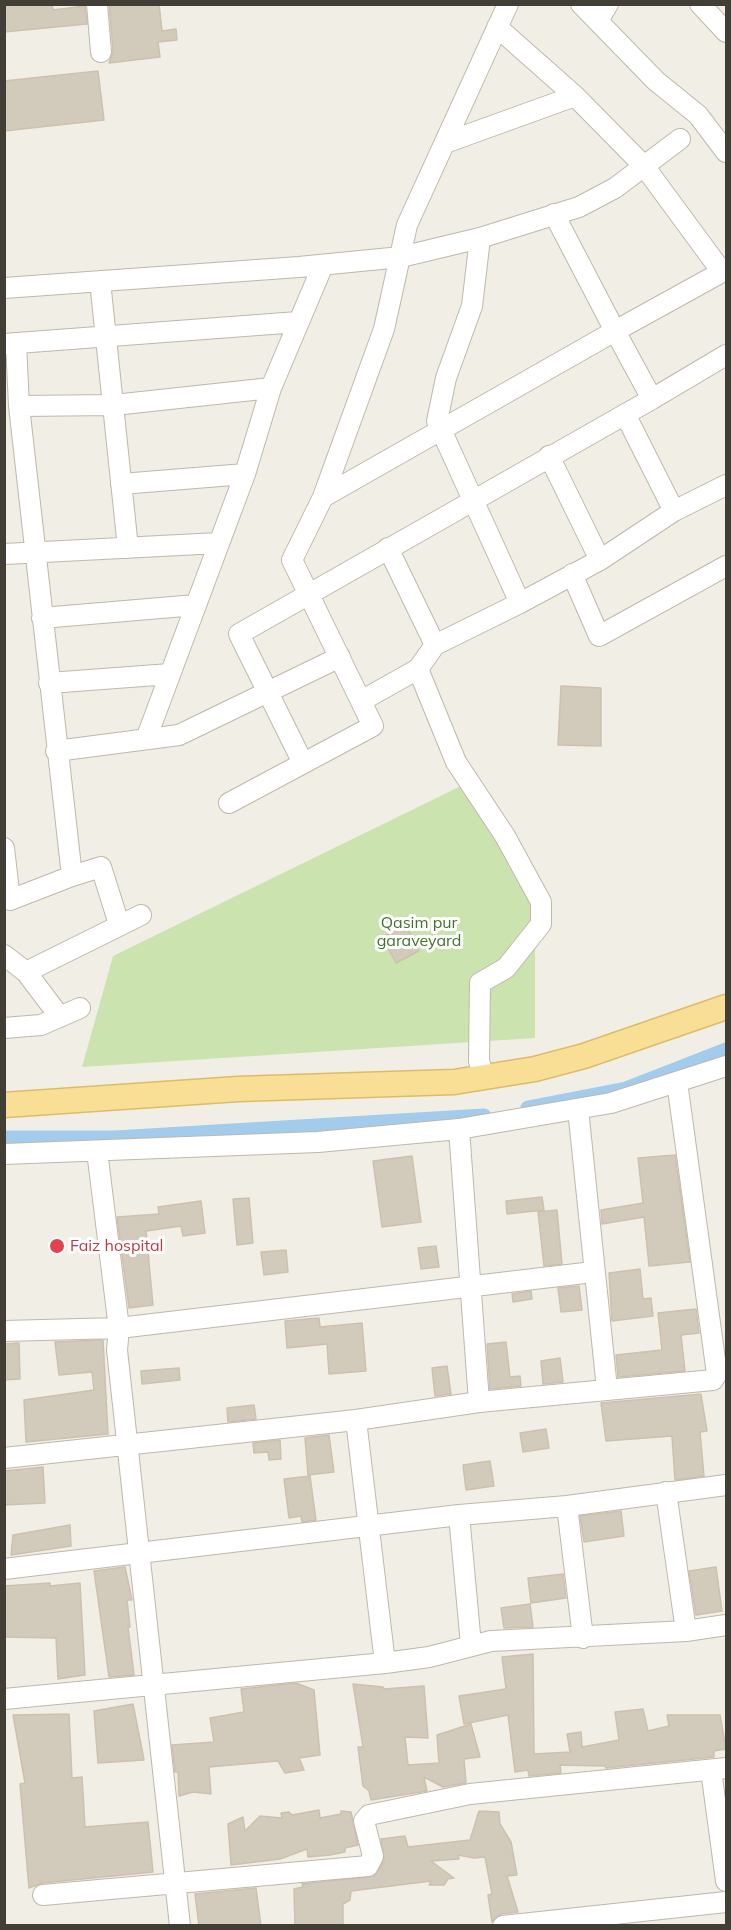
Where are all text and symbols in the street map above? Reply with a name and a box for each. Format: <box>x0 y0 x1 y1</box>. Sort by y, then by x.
park label: Qasim pur garaveyard <box>377 913 461 951</box>
place label: Faiz hospital <box>70 1236 163 1256</box>
marker: Faiz hospital <box>48 1237 66 1255</box>

